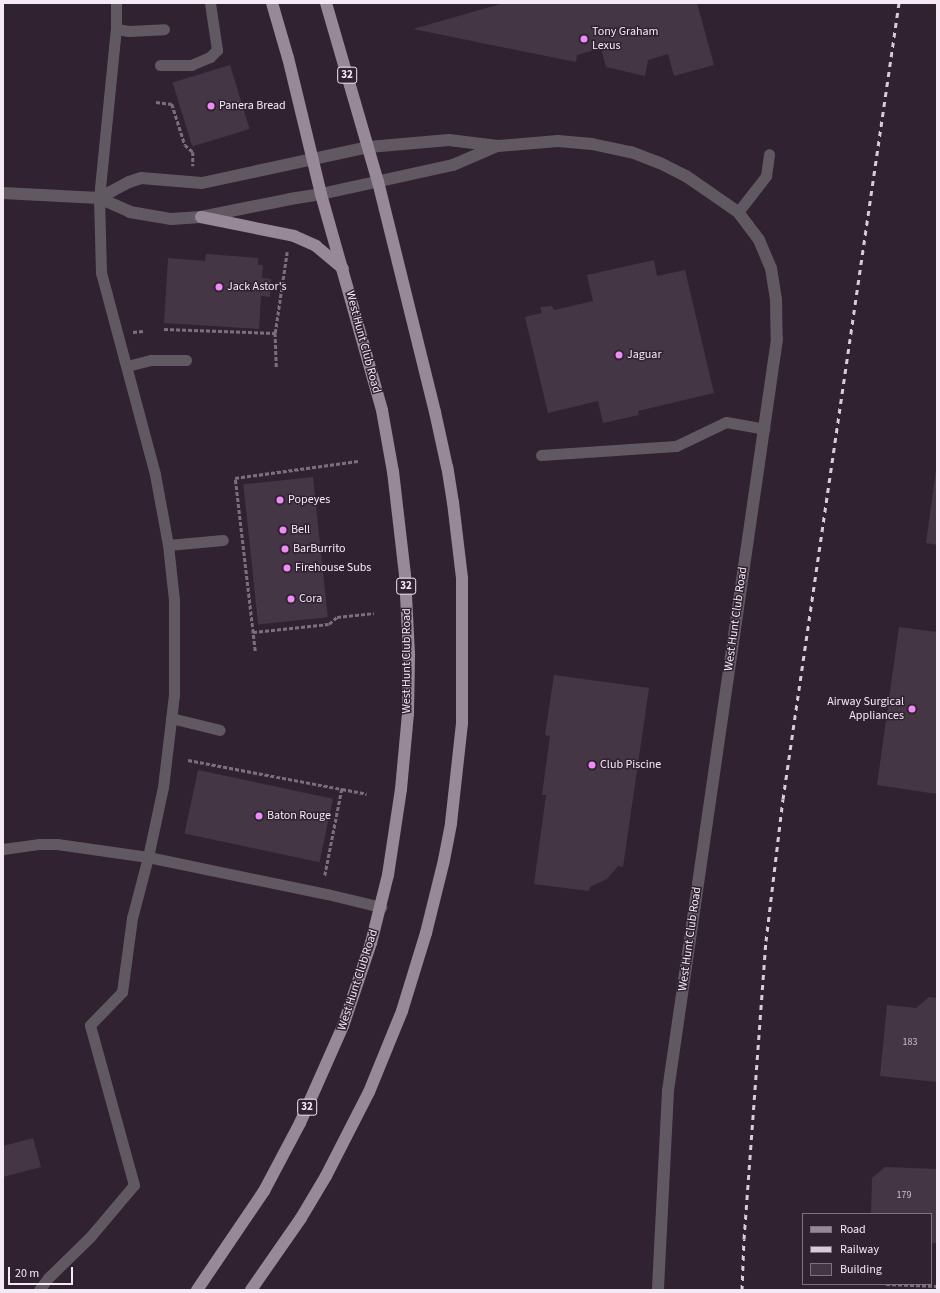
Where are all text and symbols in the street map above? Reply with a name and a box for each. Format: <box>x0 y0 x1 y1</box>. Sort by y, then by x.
place label: Tony Graham Lexus <box>592 25 659 53</box>
marker: Tony Graham Lexus <box>579 34 589 44</box>
road number: 32 <box>337 66 357 84</box>
place label: Panera Bread <box>219 99 286 113</box>
marker: Panera Bread <box>206 101 216 111</box>
place label: Jack Astor's <box>227 280 287 294</box>
marker: Jack Astor's <box>214 282 224 292</box>
street label: West Hunt Club Road <box>342 289 384 395</box>
place label: Jaguar <box>627 348 662 362</box>
marker: Jaguar <box>614 350 624 360</box>
place label: Popeyes <box>288 493 330 507</box>
marker: Popeyes <box>275 495 285 505</box>
place label: Bell <box>291 523 310 537</box>
marker: Bell <box>278 525 288 535</box>
place label: BarBurrito <box>293 542 346 556</box>
marker: BarBurrito <box>280 544 290 554</box>
place label: Firehouse Subs <box>295 561 371 575</box>
marker: Firehouse Subs <box>282 563 292 573</box>
street label: West Hunt Club Road <box>722 566 750 672</box>
road number: 32 <box>396 577 416 595</box>
place label: Cora <box>299 592 322 606</box>
marker: Cora <box>286 594 296 604</box>
street label: West Hunt Club Road <box>400 608 414 714</box>
place label: Airway Surgical Appliances <box>827 695 904 723</box>
marker: Airway Surgical Appliances <box>907 704 917 714</box>
place label: Club Piscine <box>600 758 661 772</box>
marker: Club Piscine <box>587 760 597 770</box>
place label: Baton Rouge <box>267 809 331 823</box>
marker: Baton Rouge <box>254 811 264 821</box>
street label: West Hunt Club Road <box>676 886 704 992</box>
street label: West Hunt Club Road <box>335 928 381 1032</box>
house number: 183 <box>903 1037 917 1049</box>
road number: 32 <box>297 1098 317 1116</box>
house number: 179 <box>897 1190 911 1202</box>
legend <box>802 1213 932 1285</box>
text: Road <box>840 1221 866 1238</box>
text: Railway <box>840 1241 879 1258</box>
scale bar <box>10 1259 75 1285</box>
text: Building <box>840 1261 882 1278</box>
text: 20 m <box>15 1265 39 1282</box>

